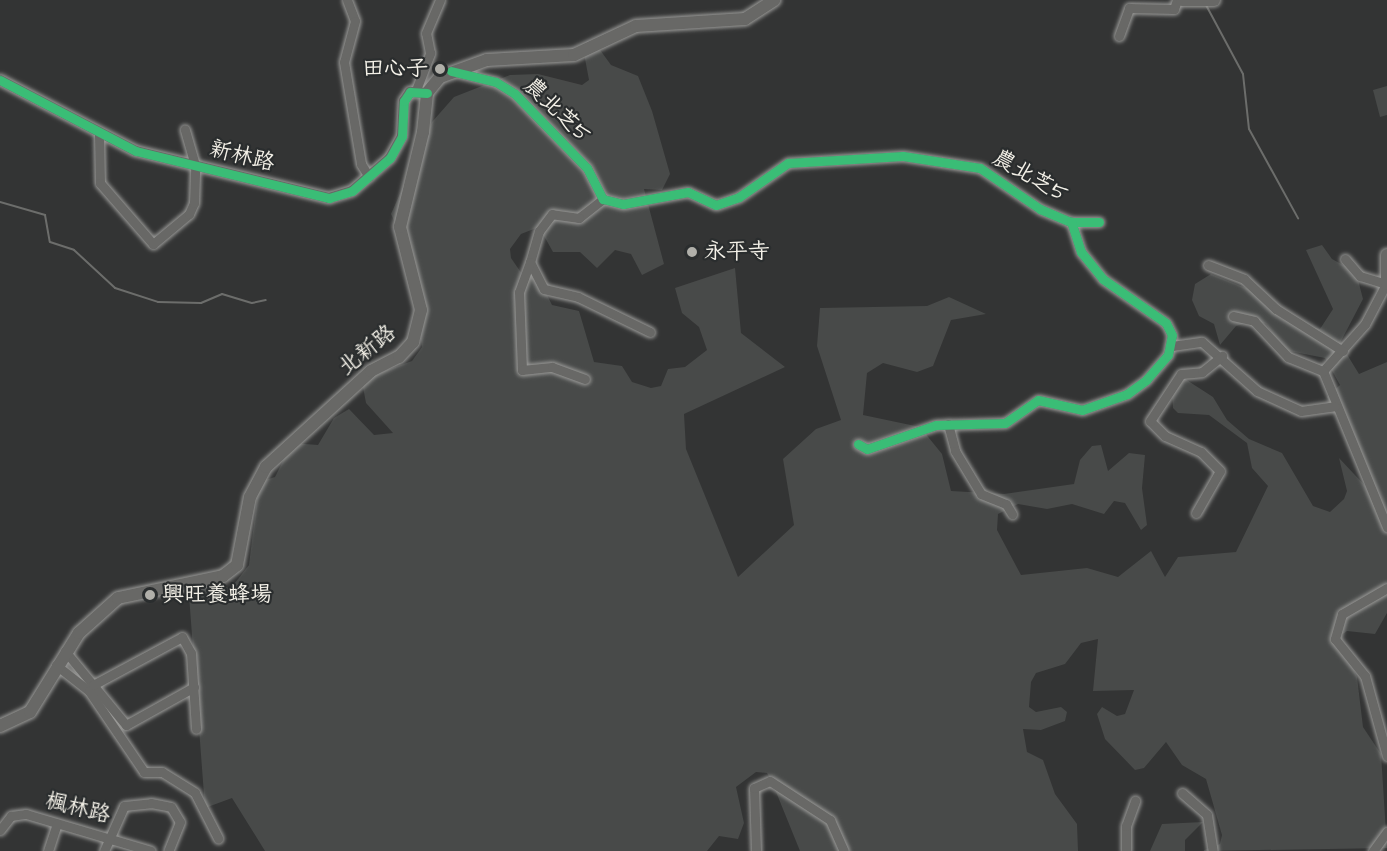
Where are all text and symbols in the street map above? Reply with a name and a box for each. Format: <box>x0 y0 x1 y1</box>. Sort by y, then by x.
place label: 田心子 <box>362 56 428 82</box>
marker: 田心子 <box>433 62 447 76</box>
street label: 農北芝5 <box>518 72 596 148</box>
street label: 新林路 <box>207 135 277 177</box>
street label: 農北芝5 <box>988 144 1072 208</box>
place label: 永平寺 <box>704 239 770 265</box>
marker: 永平寺 <box>685 245 699 259</box>
street label: 北新路 <box>333 319 401 381</box>
place label: 興旺養蜂場 <box>162 582 272 608</box>
marker: 興旺養蜂場 <box>143 588 157 602</box>
street label: 楓林路 <box>43 787 113 829</box>

